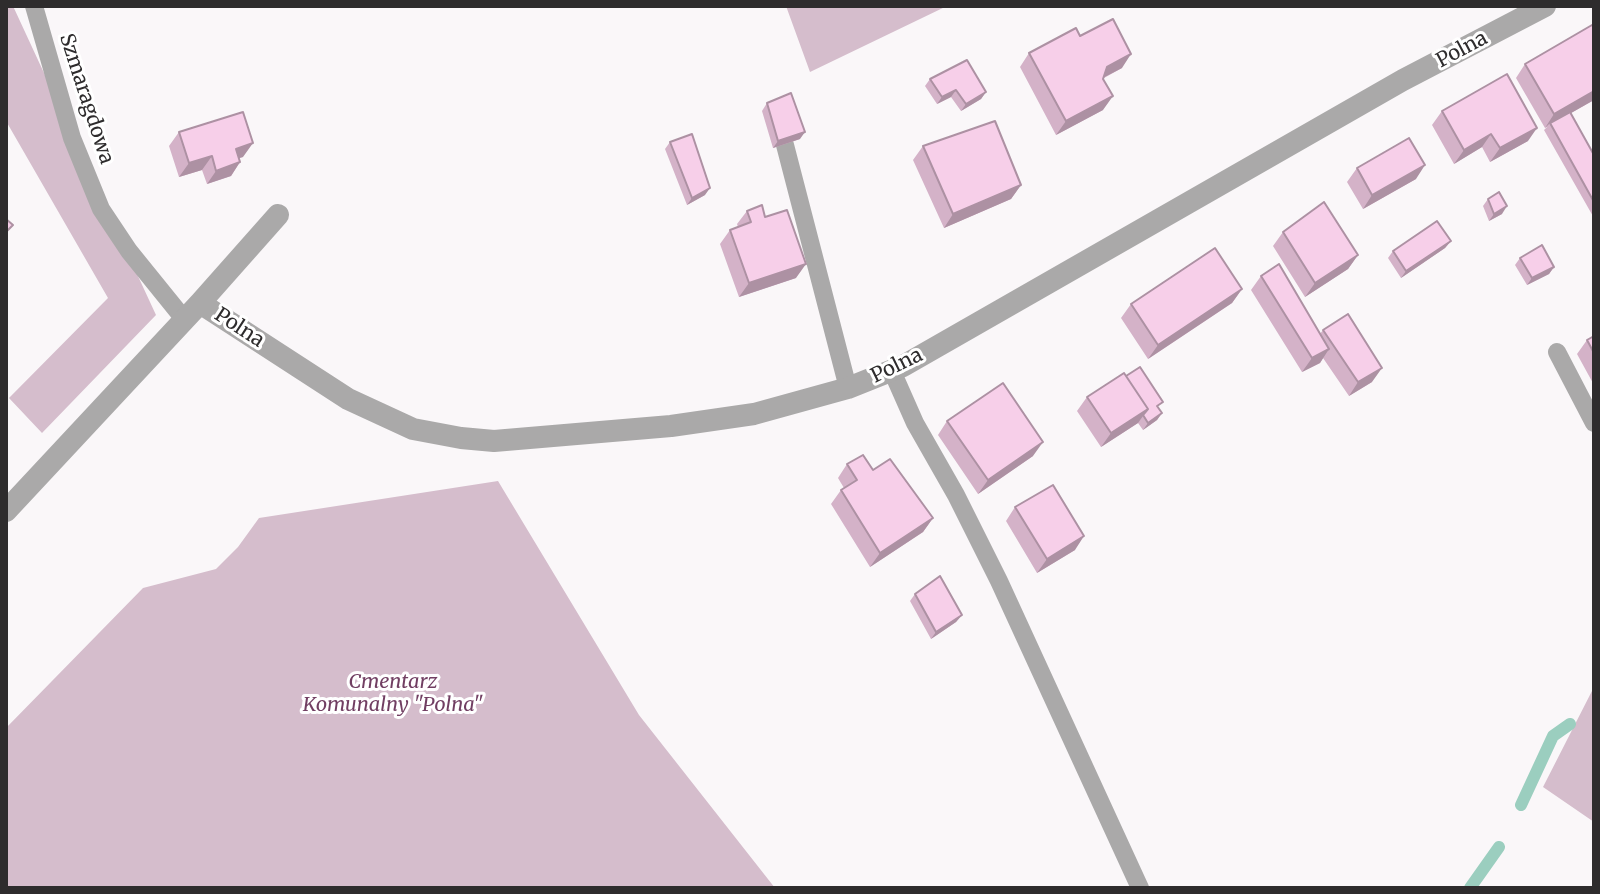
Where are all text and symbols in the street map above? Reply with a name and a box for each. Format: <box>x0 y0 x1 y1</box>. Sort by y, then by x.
street label: Polna <box>1432 27 1492 73</box>
street label: Szmaragdowa <box>54 31 118 167</box>
street label: Polna <box>210 303 268 353</box>
street label: Polna <box>867 343 927 389</box>
park label: Cmentarz Komunalny "Polna" <box>303 670 483 717</box>

